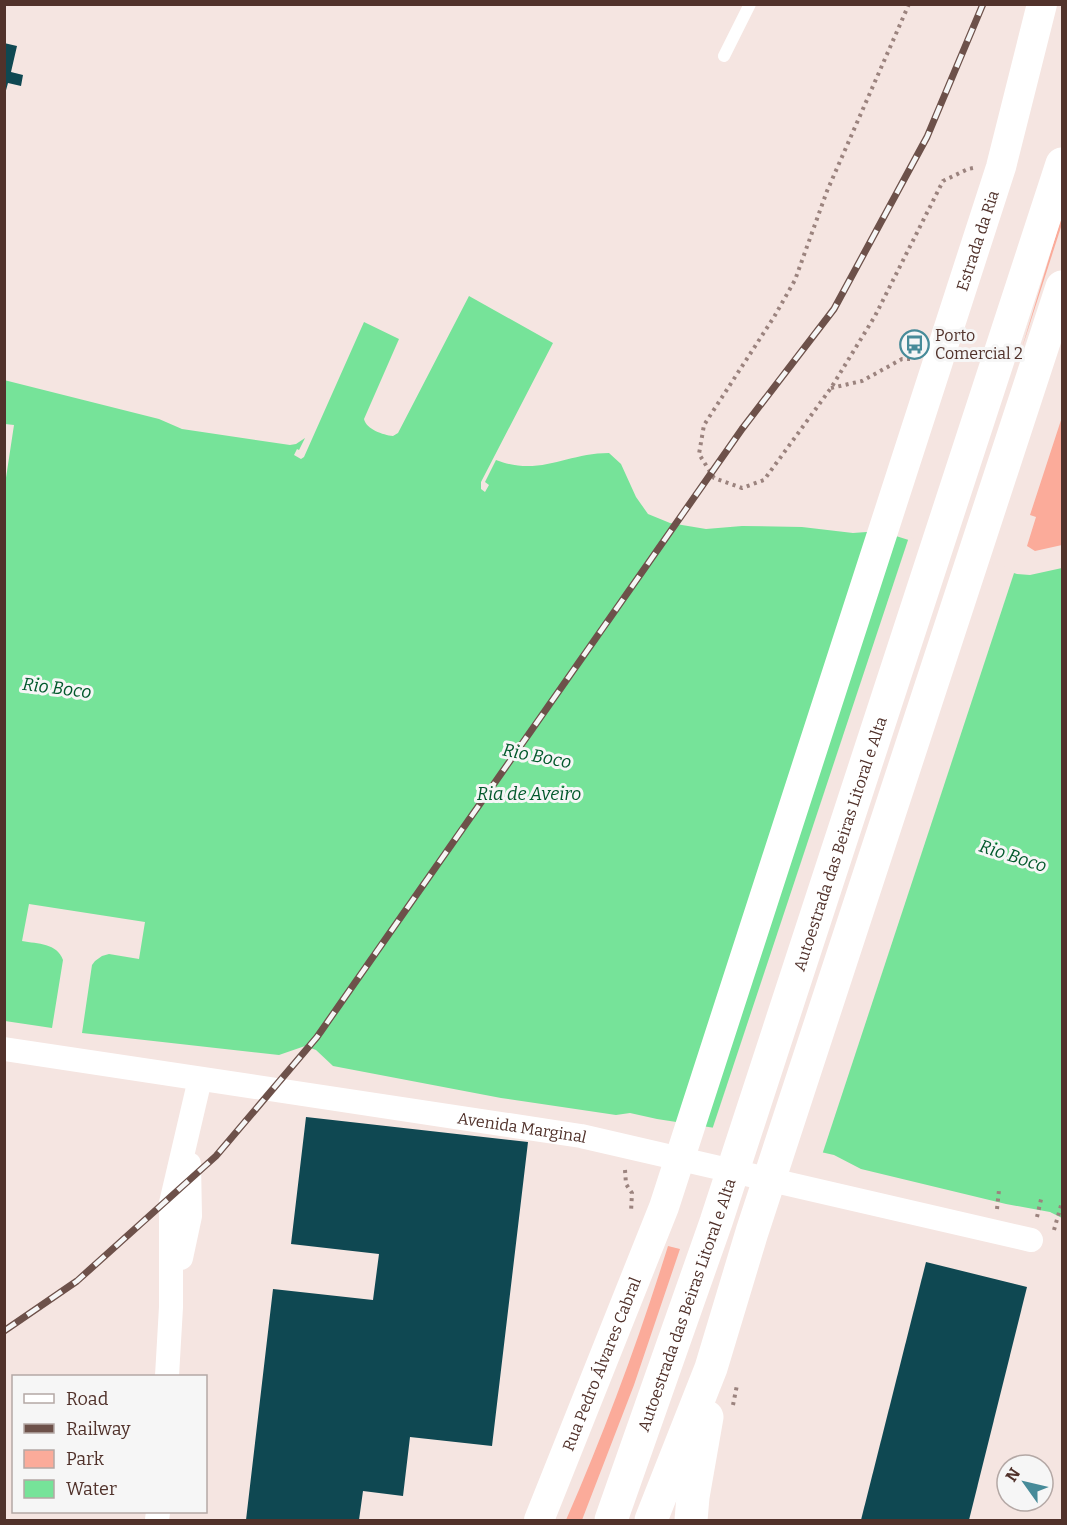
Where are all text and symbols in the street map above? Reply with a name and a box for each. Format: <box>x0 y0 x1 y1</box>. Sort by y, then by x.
street label: Estrada da Ria <box>952 188 1002 293</box>
place label: Porto Comercial 2 <box>935 326 1023 363</box>
bus stop icon: Porto Comercial 2 <box>898 328 930 360</box>
water label: Rio Boco <box>21 673 93 703</box>
street label: Autoestrada das Beiras Litoral e Alta <box>789 714 890 973</box>
water label: Rio Boco <box>501 739 573 773</box>
water label: Ria de Aveiro <box>477 783 581 805</box>
water label: Rio Boco <box>977 835 1049 877</box>
street label: Avenida Marginal <box>456 1108 589 1147</box>
street label: Autoestrada das Beiras Litoral e Alta <box>634 1176 739 1434</box>
street label: Rua Pedro Álvares Cabral <box>558 1274 645 1454</box>
legend <box>12 1375 207 1513</box>
text: Road <box>66 1388 109 1410</box>
text: Railway <box>66 1418 131 1440</box>
text: Park <box>66 1448 105 1470</box>
north arrow <box>995 1453 1055 1513</box>
text: N <box>1002 1464 1024 1485</box>
text: Water <box>66 1478 117 1500</box>

